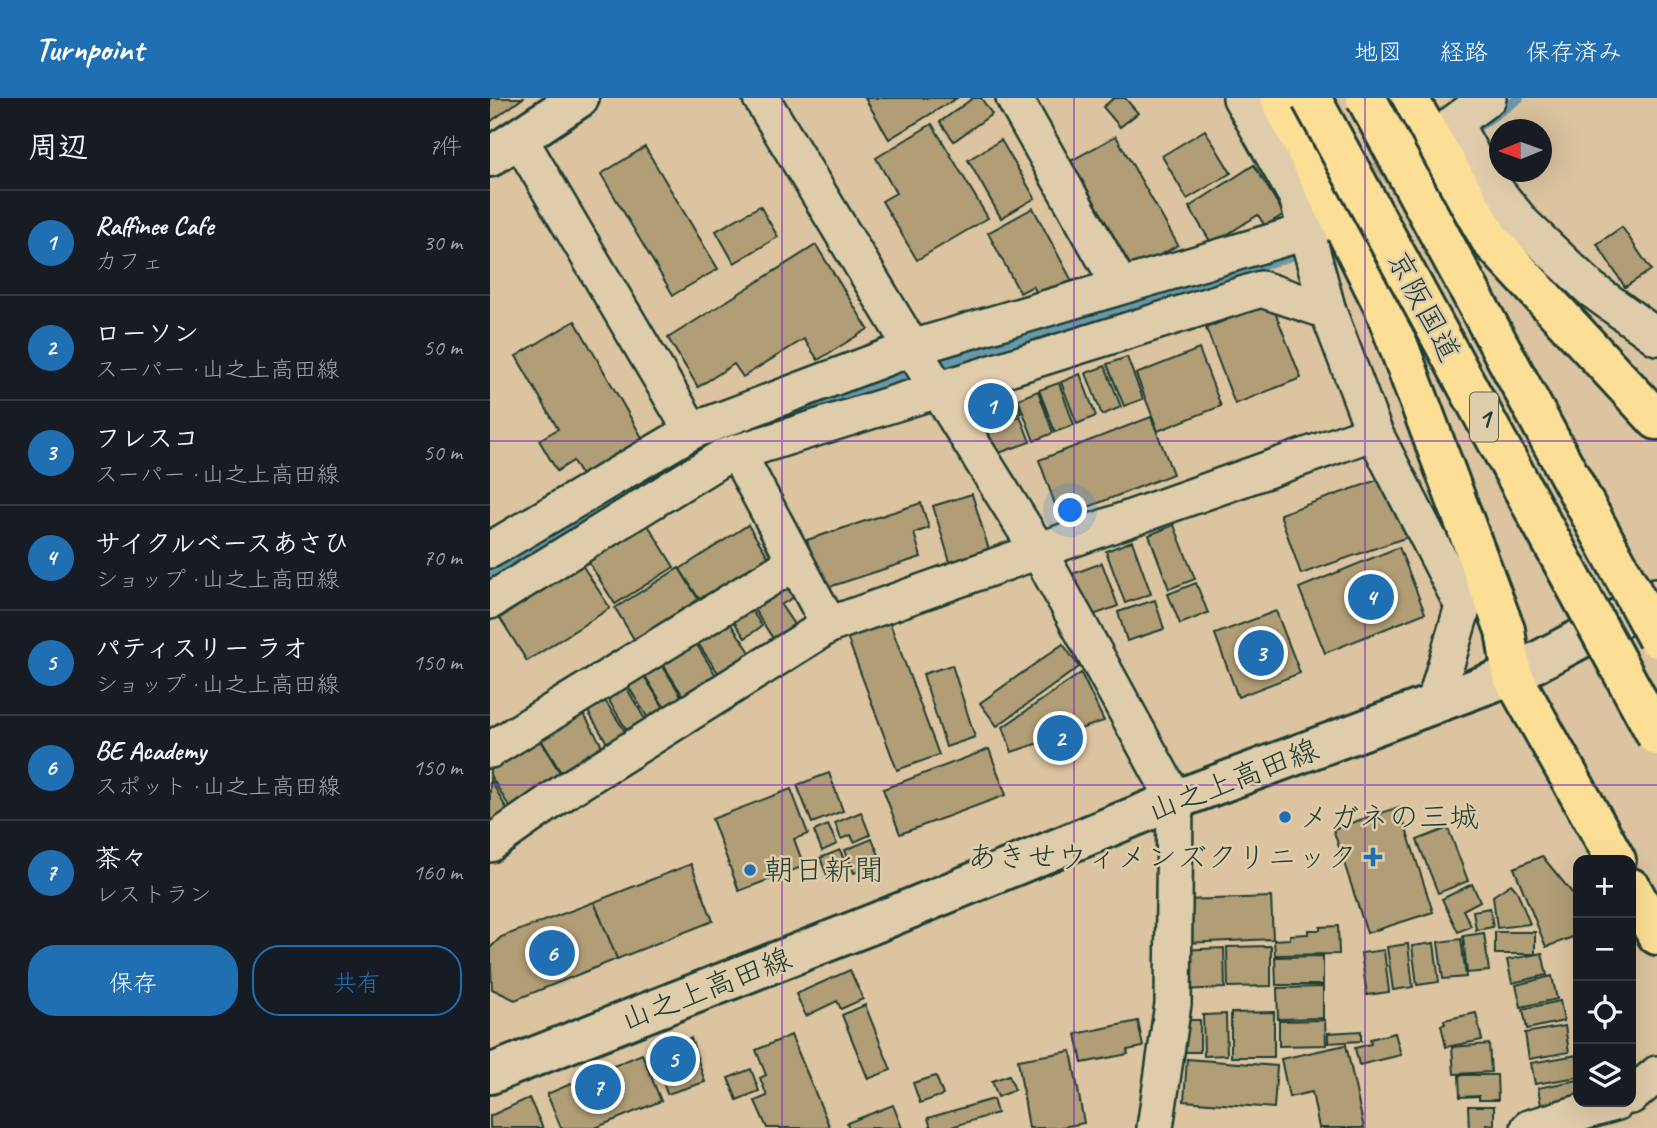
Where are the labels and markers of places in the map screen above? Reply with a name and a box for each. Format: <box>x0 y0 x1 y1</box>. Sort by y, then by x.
pin: 1 <box>968 380 1014 432</box>
pin: 4 <box>1348 571 1394 623</box>
pin: 3 <box>1238 627 1284 679</box>
pin: 2 <box>1037 712 1083 764</box>
place label: メガネの三城 <box>1299 798 1479 836</box>
marker: メガネの三城 <box>1277 809 1293 825</box>
place label: あきせウィメンズクリニック <box>967 838 1357 876</box>
marker: あきせウィメンズクリニック <box>1363 847 1383 867</box>
place label: 朝日新聞 <box>764 851 884 889</box>
marker: 朝日新聞 <box>742 862 758 878</box>
pin: 6 <box>529 927 575 979</box>
pin: 5 <box>650 1033 696 1085</box>
pin: 7 <box>575 1061 621 1113</box>

